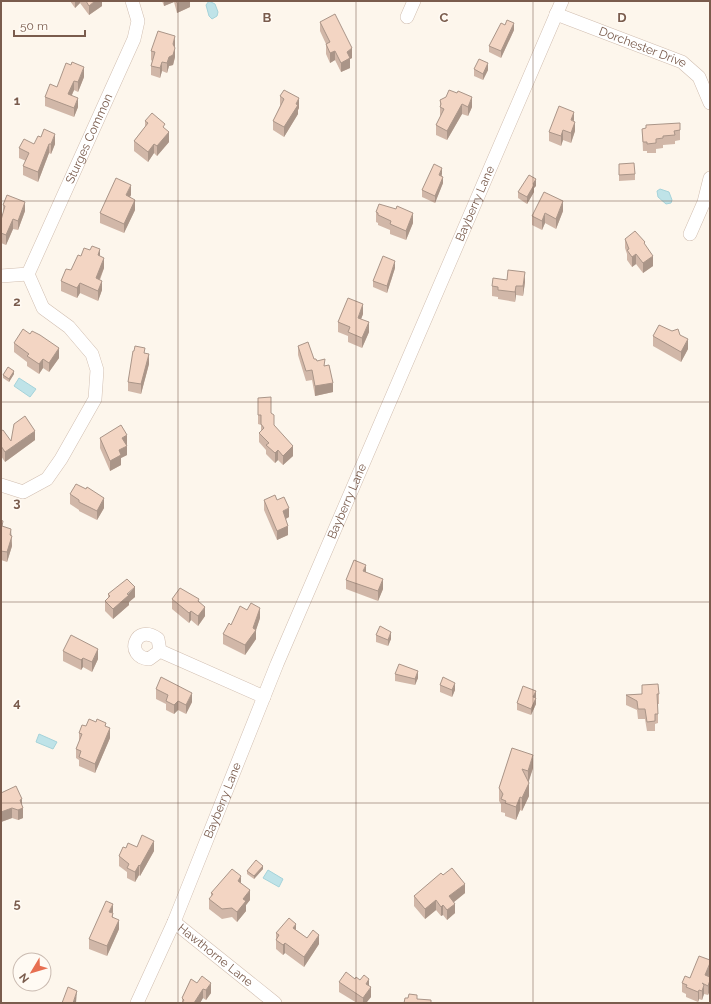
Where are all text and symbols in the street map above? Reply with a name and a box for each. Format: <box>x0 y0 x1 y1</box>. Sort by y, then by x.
text: B <box>263 10 272 25</box>
text: C <box>440 10 449 25</box>
text: D <box>617 10 627 25</box>
scale bar <box>14 12 85 38</box>
text: 50 m <box>20 19 48 33</box>
street label: Dorchester Drive <box>597 24 690 70</box>
street label: Sturges Common <box>63 91 115 186</box>
text: 1 <box>14 93 21 108</box>
street label: Bayberry Lane <box>453 164 497 243</box>
text: 2 <box>13 294 21 309</box>
street label: Bayberry Lane <box>325 461 369 541</box>
text: 3 <box>13 495 21 510</box>
text: 4 <box>13 695 21 710</box>
street label: Bayberry Lane <box>201 760 244 840</box>
text: 5 <box>13 896 21 911</box>
street label: Hawthorne Lane <box>175 921 256 989</box>
north arrow <box>12 952 52 992</box>
text: N <box>17 971 32 985</box>

